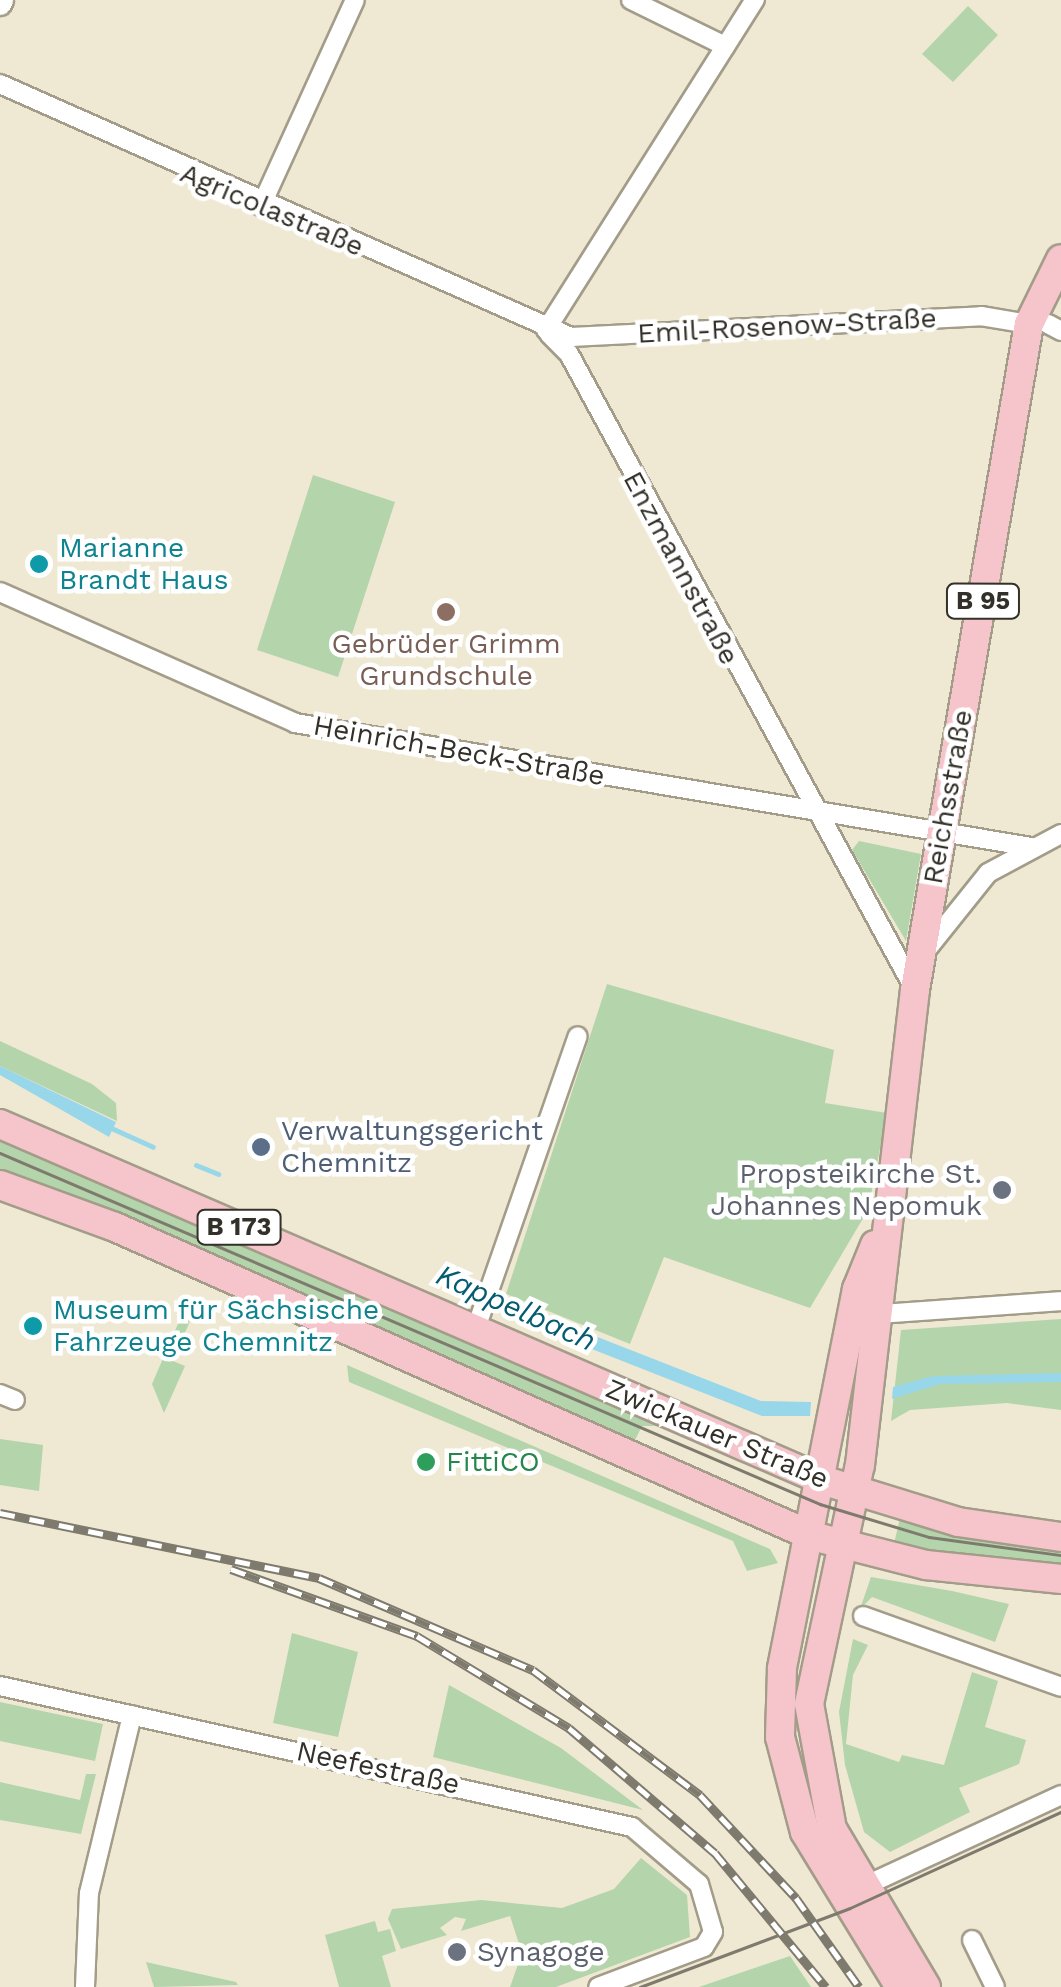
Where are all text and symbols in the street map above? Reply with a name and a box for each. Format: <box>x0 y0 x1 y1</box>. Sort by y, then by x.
street label: Agricolastraße <box>175 156 369 264</box>
street label: Emil-Rosenow-Straße <box>636 301 938 351</box>
street label: Enzmannstraße <box>616 466 746 670</box>
place label: Marianne Brandt Haus <box>59 531 229 597</box>
marker: Marianne Brandt Haus <box>28 553 50 575</box>
road number: B 95 <box>946 581 1020 621</box>
marker: Gebrüder Grimm Grundschule <box>435 601 457 623</box>
place label: Gebrüder Grimm Grundschule <box>331 627 561 693</box>
street label: Reichsstraße <box>916 707 980 887</box>
street label: Heinrich-Beck-Straße <box>311 709 607 793</box>
place label: Verwaltungsgericht Chemnitz <box>281 1114 543 1180</box>
marker: Verwaltungsgericht Chemnitz <box>250 1136 272 1158</box>
place label: Propsteikirche St. Johannes Nepomuk <box>711 1157 982 1223</box>
marker: Propsteikirche St. Johannes Nepomuk <box>991 1179 1013 1201</box>
road number: B 173 <box>194 1207 284 1247</box>
water label: Kappelbach <box>431 1257 601 1359</box>
place label: Museum für Sächsische Fahrzeuge Chemnitz <box>53 1293 380 1359</box>
marker: Museum für Sächsische Fahrzeuge Chemnitz <box>22 1315 44 1337</box>
street label: Zwickauer Straße <box>600 1372 834 1496</box>
place label: FittiCO <box>446 1445 540 1479</box>
marker: FittiCO <box>415 1451 437 1473</box>
street label: Neefestraße <box>293 1734 463 1802</box>
place label: Synagoge <box>477 1935 605 1969</box>
marker: Synagoge <box>446 1941 468 1963</box>

